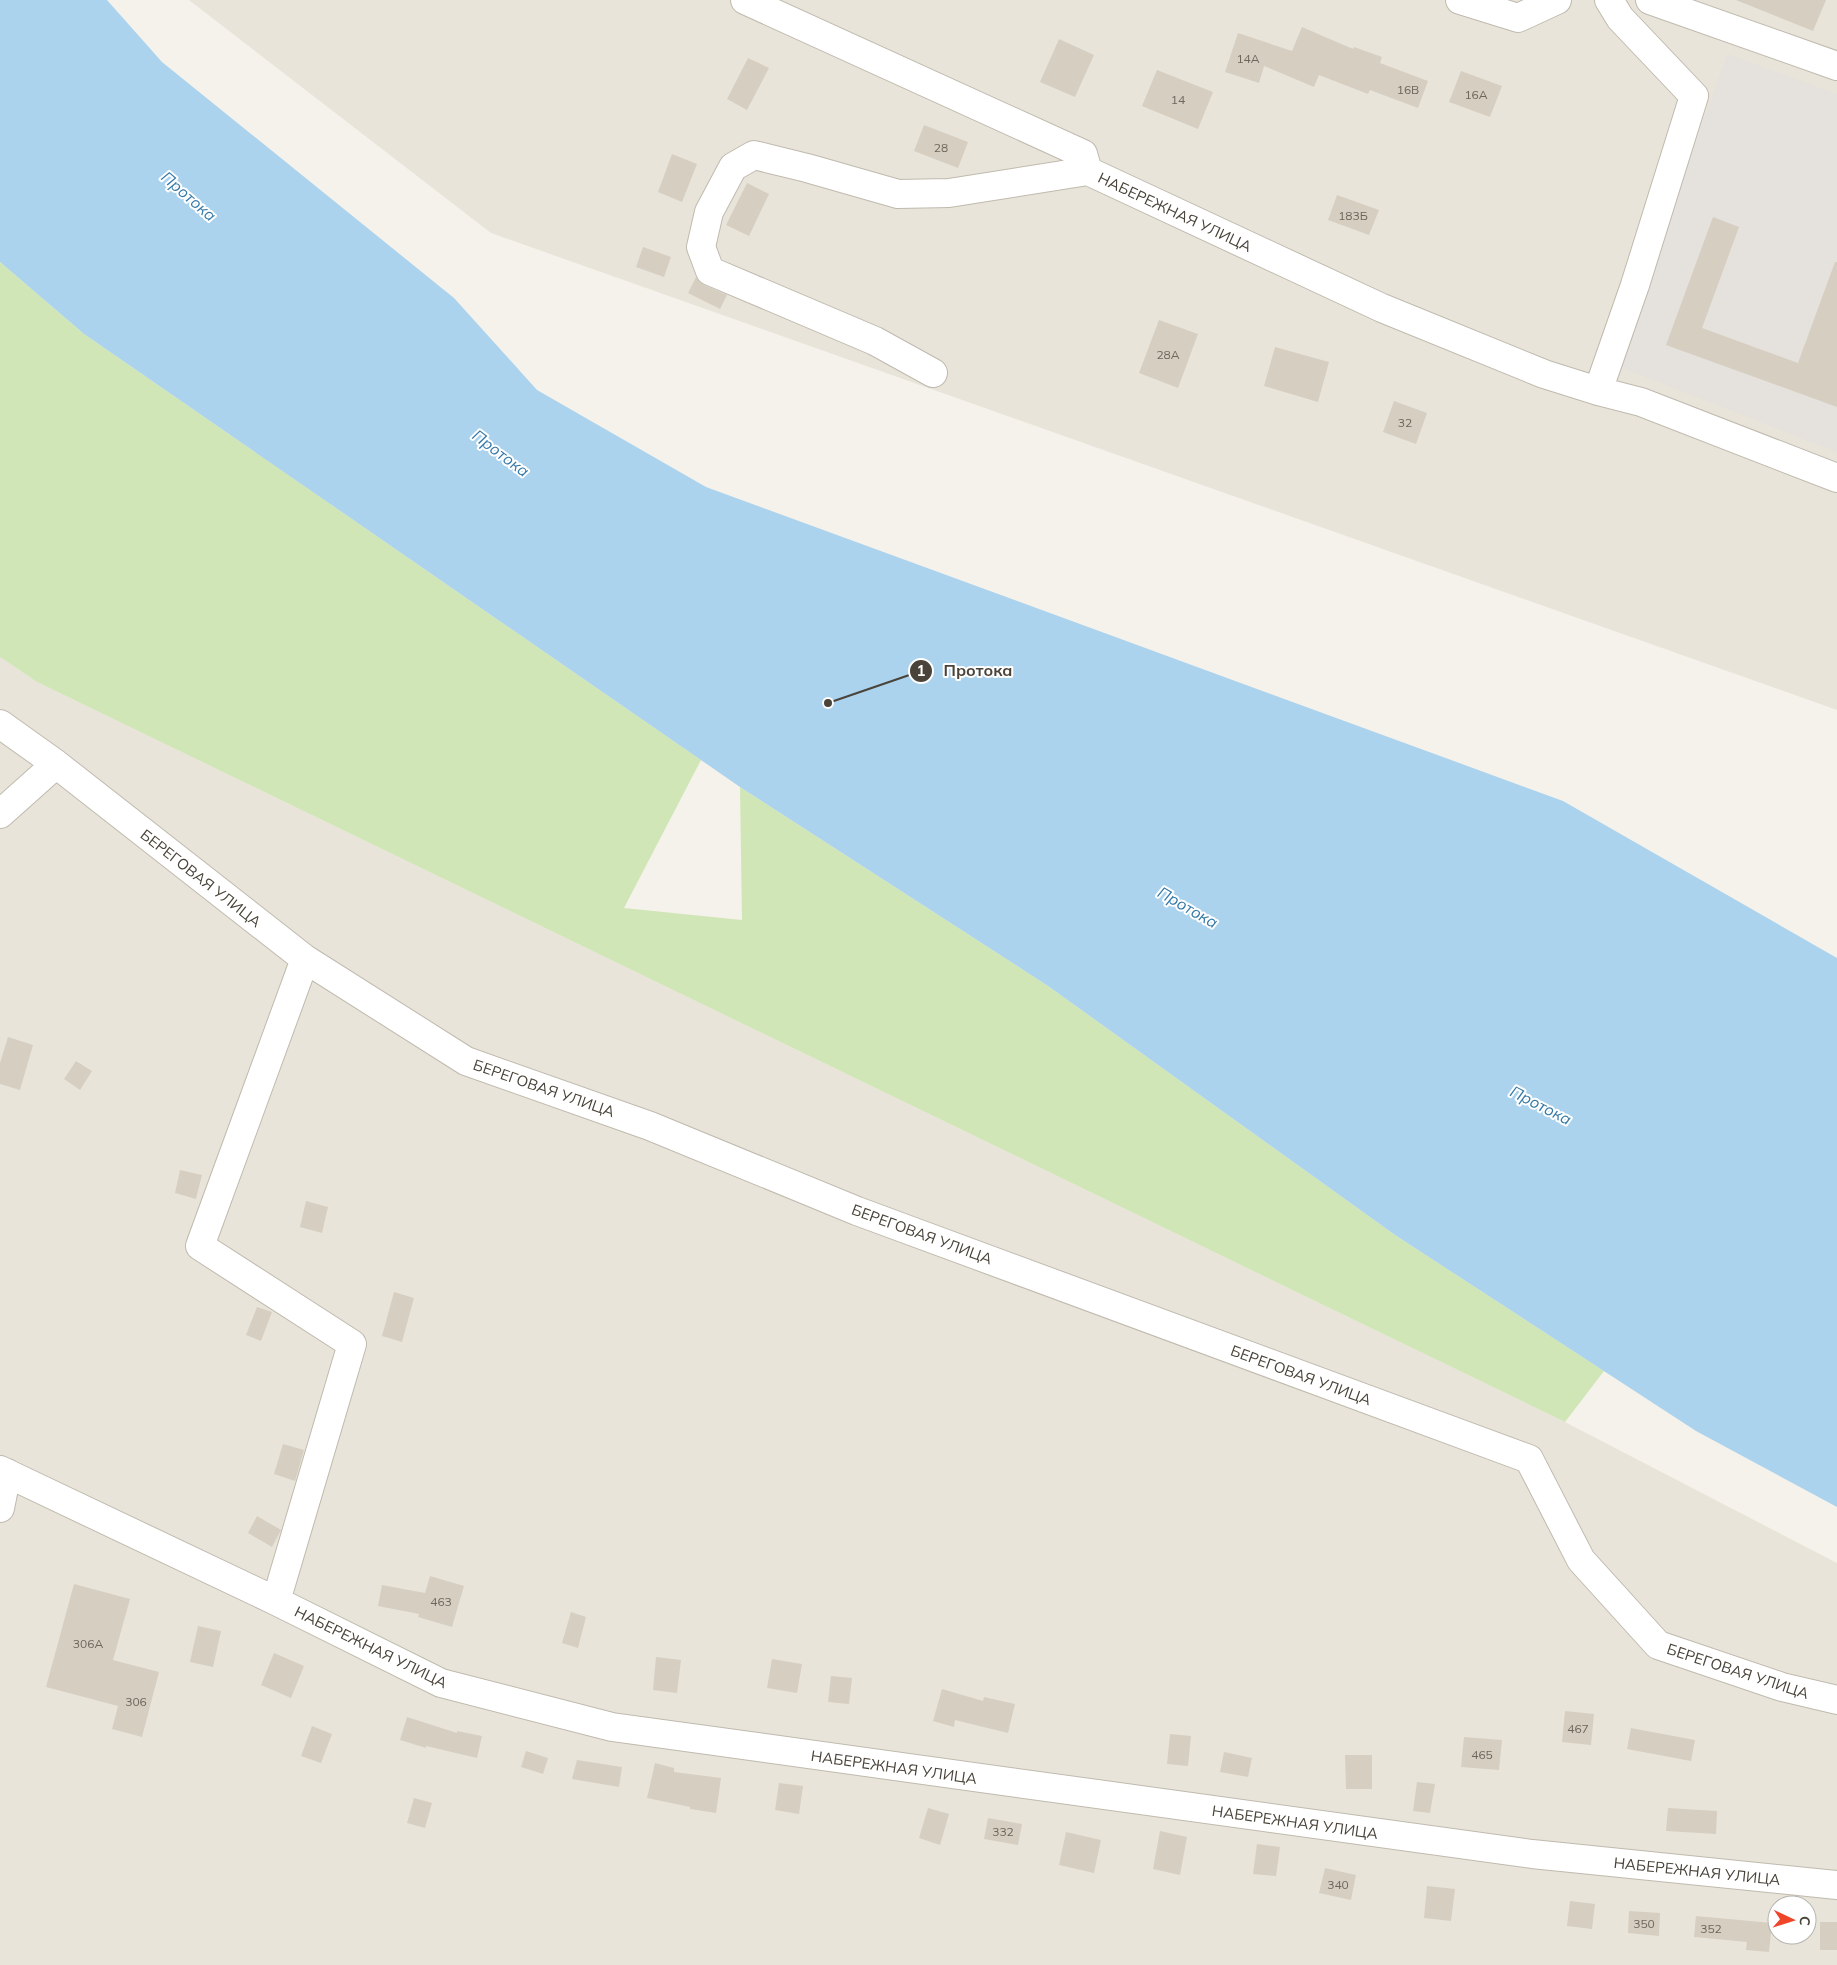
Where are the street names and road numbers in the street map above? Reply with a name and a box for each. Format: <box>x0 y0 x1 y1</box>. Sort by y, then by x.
street label: НАБЕРЕЖНАЯ УЛИЦА <box>1095 168 1255 256</box>
street label: БЕРЕГОВАЯ УЛИЦА <box>137 825 265 931</box>
street label: БЕРЕГОВАЯ УЛИЦА <box>471 1055 617 1121</box>
street label: БЕРЕГОВАЯ УЛИЦА <box>849 1200 995 1268</box>
street label: БЕРЕГОВАЯ УЛИЦА <box>1228 1341 1374 1409</box>
street label: НАБЕРЕЖНАЯ УЛИЦА <box>292 1602 450 1692</box>
street label: БЕРЕГОВАЯ УЛИЦА <box>1665 1639 1811 1703</box>
street label: НАБЕРЕЖНАЯ УЛИЦА <box>810 1746 978 1788</box>
street label: НАБЕРЕЖНАЯ УЛИЦА <box>1211 1801 1379 1843</box>
street label: НАБЕРЕЖНАЯ УЛИЦА <box>1613 1853 1781 1889</box>

